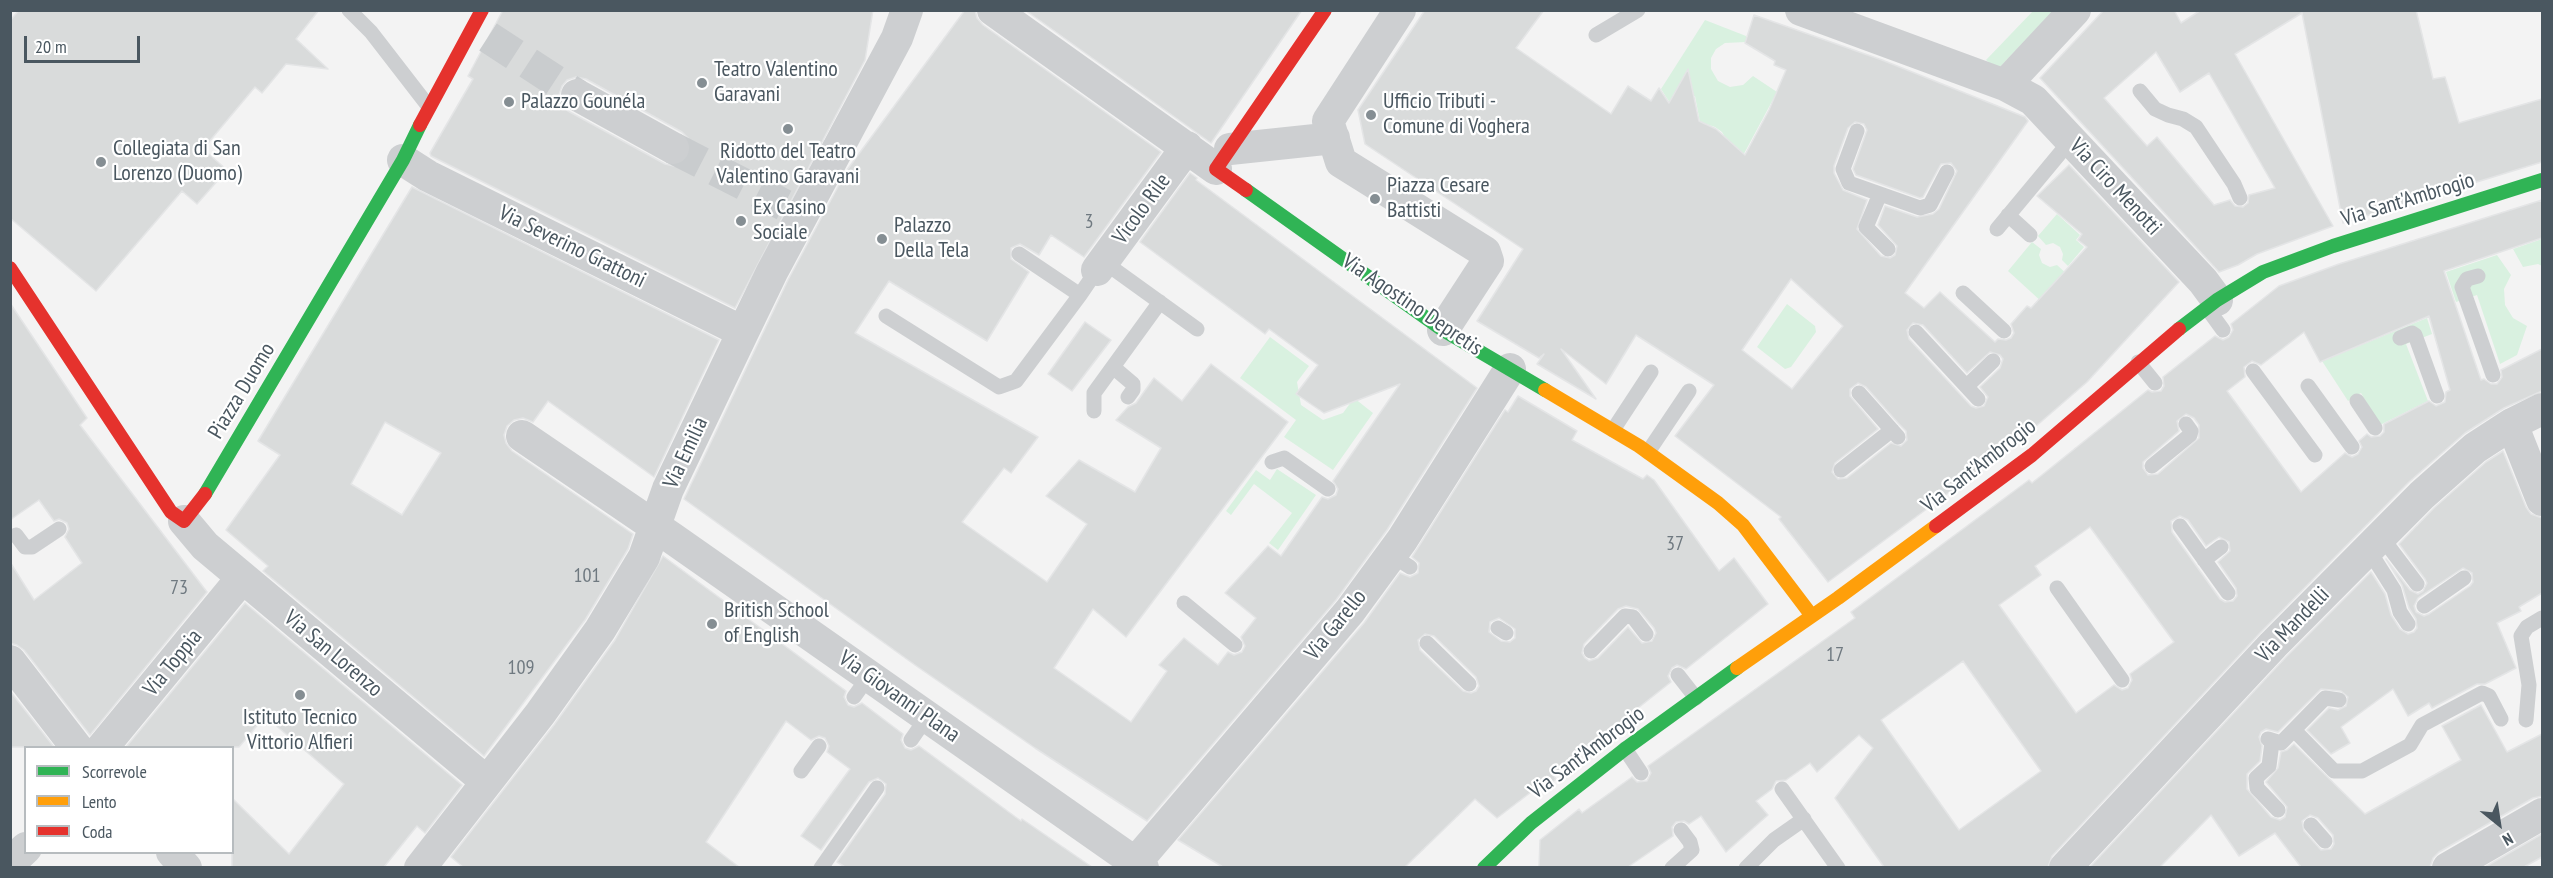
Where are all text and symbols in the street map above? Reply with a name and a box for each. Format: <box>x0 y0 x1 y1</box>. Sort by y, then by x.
scale bar <box>27 24 142 62</box>
text: 20 m <box>35 35 67 58</box>
place label: Teatro Valentino Garavani <box>714 57 838 108</box>
marker: Teatro Valentino Garavani <box>695 76 709 90</box>
place label: Palazzo Gounéla <box>521 89 645 115</box>
place label: Ufficio Tributi - Comune di Voghera <box>1383 89 1530 140</box>
marker: Palazzo Gounéla <box>502 95 516 109</box>
marker: Ufficio Tributi - Comune di Voghera <box>1364 108 1378 122</box>
marker: Ridotto del Teatro Valentino Garavani <box>781 122 795 136</box>
street label: Via Ciro Menotti <box>2064 133 2166 241</box>
place label: Collegiata di San Lorenzo (Duomo) <box>113 136 242 188</box>
place label: Ridotto del Teatro Valentino Garavani <box>717 139 859 190</box>
marker: Collegiata di San Lorenzo (Duomo) <box>94 155 108 169</box>
street label: Via Sant'Ambrogio <box>2338 167 2478 233</box>
street label: Vicolo Rile <box>1108 169 1176 249</box>
place label: Piazza Cesare Battisti <box>1387 173 1490 224</box>
marker: Piazza Cesare Battisti <box>1368 192 1382 206</box>
place label: Ex Casino Sociale <box>753 195 826 246</box>
street label: Via Severino Grattoni <box>494 200 650 294</box>
house number: 3 <box>1085 210 1093 234</box>
place label: Palazzo Della Tela <box>894 213 969 264</box>
marker: Ex Casino Sociale <box>734 214 748 228</box>
marker: Palazzo Della Tela <box>875 232 889 246</box>
street label: Via Agostino Depretis <box>1337 248 1487 362</box>
street label: Piazza Duomo <box>203 338 281 444</box>
street label: Via Emilia <box>658 413 714 493</box>
street label: Via Sant'Ambrogio <box>1917 413 2041 519</box>
house number: 37 <box>1666 532 1684 556</box>
house number: 101 <box>574 564 600 588</box>
house number: 73 <box>170 576 188 600</box>
street label: Via Mandelli <box>2251 582 2335 668</box>
street label: Via Garello <box>1300 584 1372 666</box>
place label: British School of English <box>724 598 829 650</box>
street label: Via San Lorenzo <box>278 605 388 703</box>
marker: British School of English <box>705 617 719 631</box>
street label: Via Toppia <box>138 624 208 702</box>
house number: 17 <box>1826 643 1844 667</box>
street label: Via Giovanni Plana <box>833 646 965 748</box>
house number: 109 <box>508 656 534 680</box>
marker: Istituto Tecnico Vittorio Alfieri <box>293 688 307 702</box>
street label: Via Sant'Ambrogio <box>1524 701 1650 805</box>
place label: Istituto Tecnico Vittorio Alfieri <box>243 705 357 756</box>
legend <box>24 746 234 854</box>
text: Scorrevole <box>82 760 147 783</box>
text: Lento <box>82 790 117 813</box>
north arrow <box>2469 794 2529 854</box>
text: Coda <box>82 820 113 843</box>
text: N <box>2499 829 2517 850</box>

